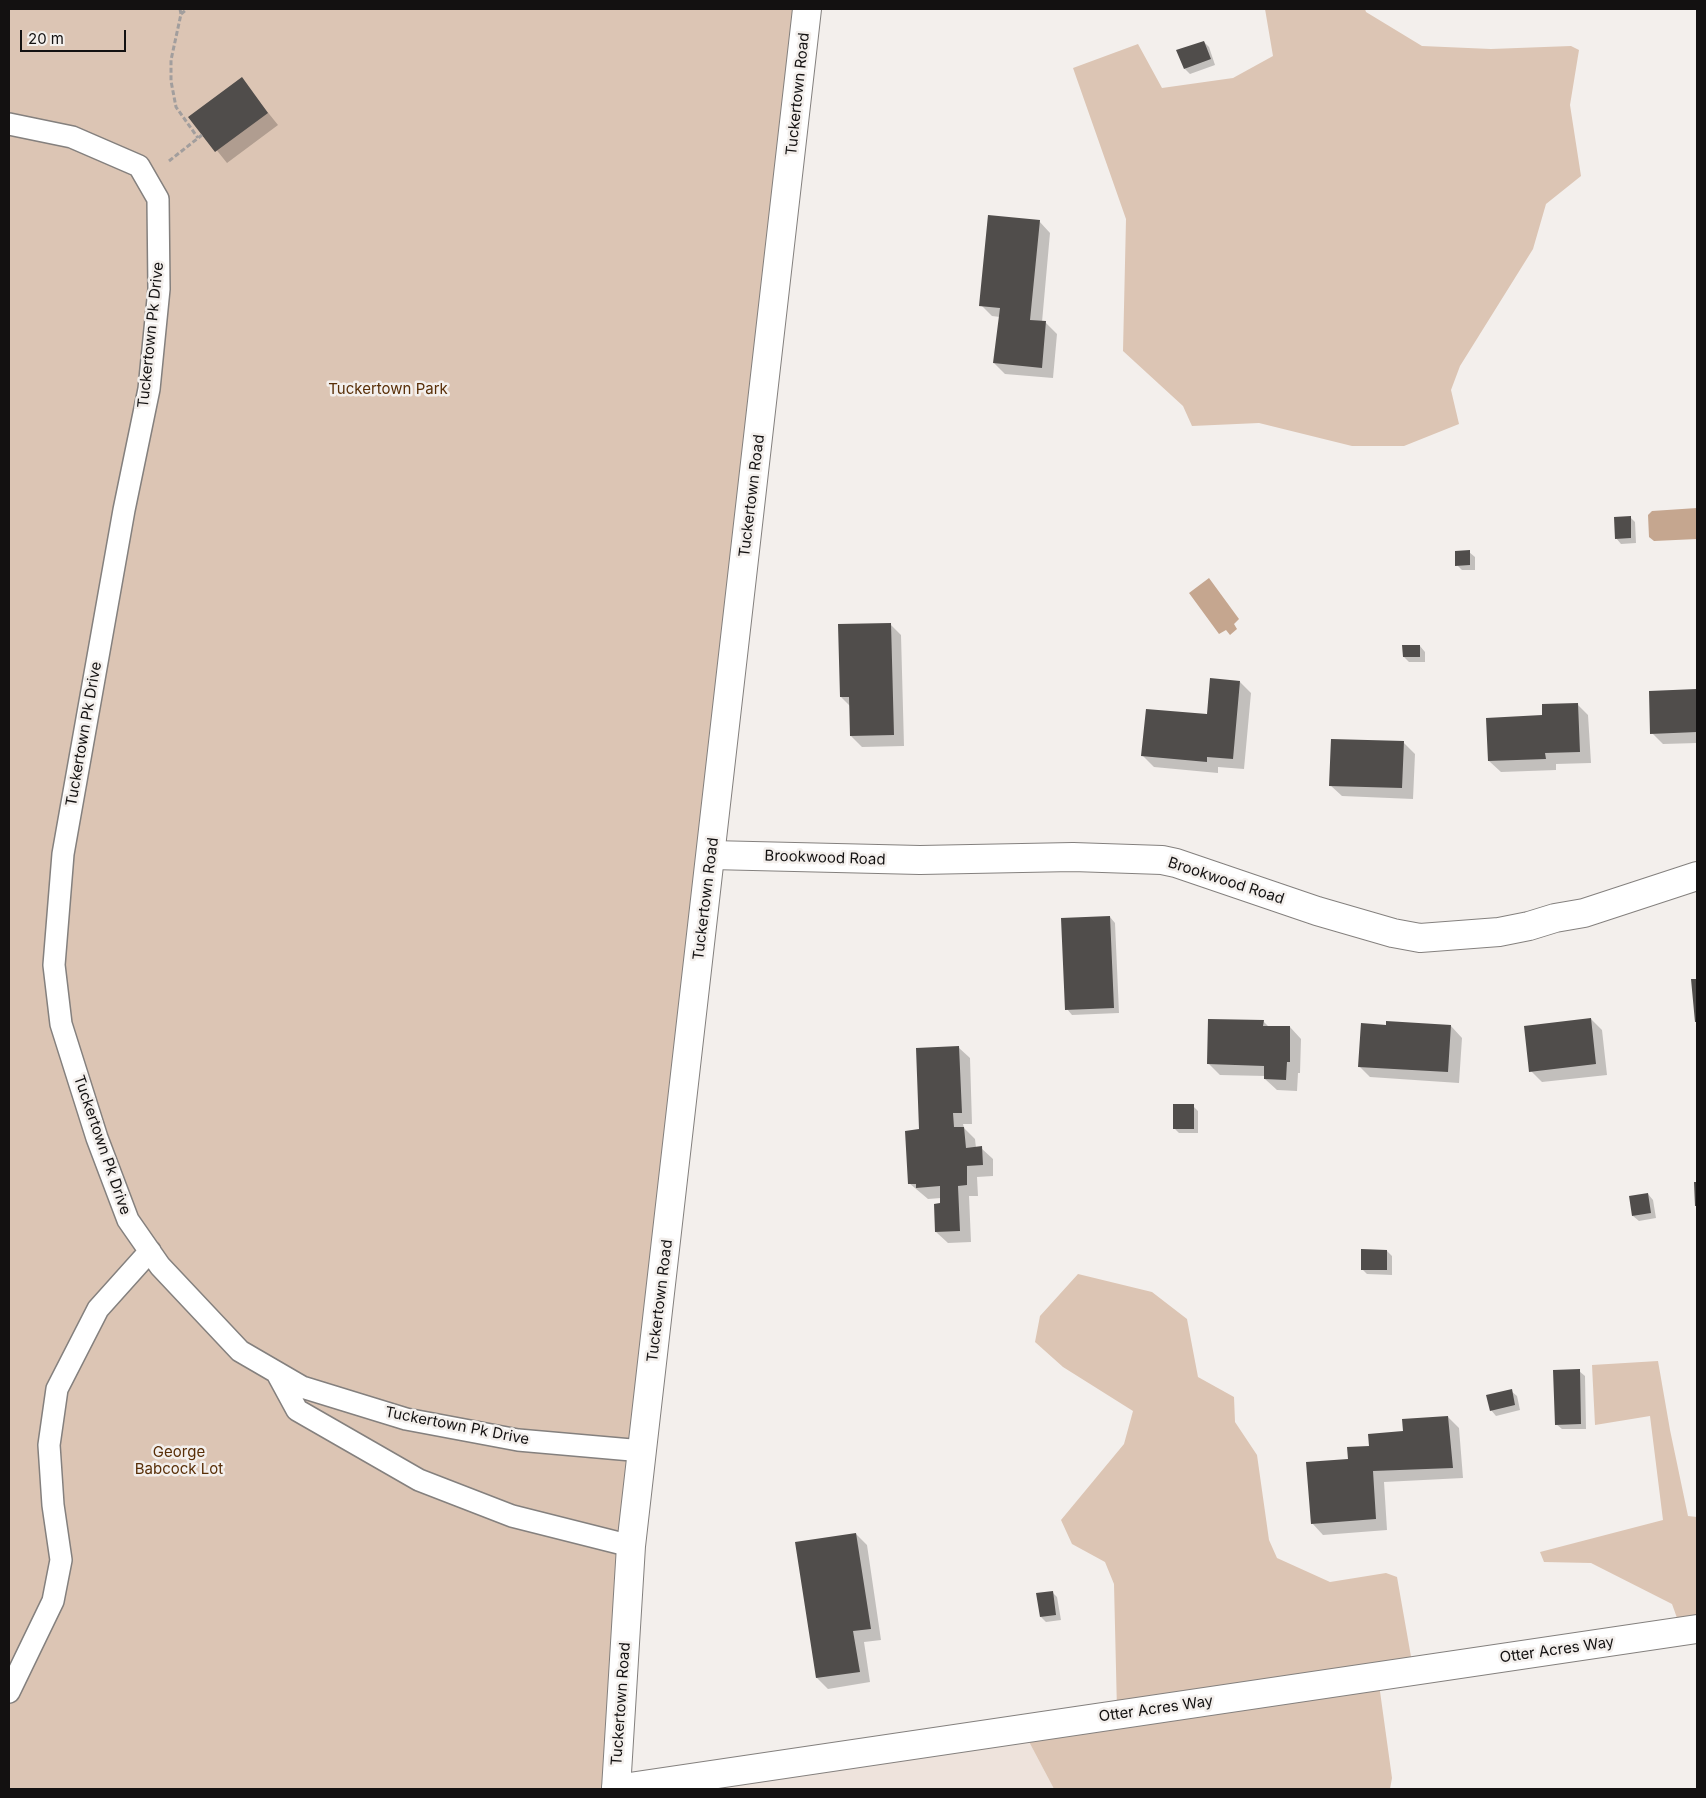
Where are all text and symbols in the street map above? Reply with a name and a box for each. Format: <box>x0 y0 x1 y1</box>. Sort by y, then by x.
scale bar <box>22 20 129 52</box>
text: 20 m <box>28 29 64 48</box>
street label: Tuckertown Road <box>783 32 813 156</box>
street label: Tuckertown Pk Drive <box>134 261 168 409</box>
park label: Tuckertown Park <box>328 380 448 398</box>
street label: Tuckertown Road <box>736 434 768 558</box>
street label: Tuckertown Pk Drive <box>62 660 106 808</box>
street label: Tuckertown Road <box>690 837 722 961</box>
street label: Brookwood Road <box>764 847 886 869</box>
street label: Brookwood Road <box>1166 854 1286 908</box>
street label: Tuckertown Pk Drive <box>70 1073 134 1217</box>
street label: Tuckertown Road <box>644 1239 676 1363</box>
street label: Tuckertown Pk Drive <box>383 1403 531 1449</box>
park label: George Babcock Lot <box>135 1443 223 1478</box>
street label: Otter Acres Way <box>1499 1633 1615 1667</box>
street label: Tuckertown Road <box>608 1642 634 1766</box>
street label: Otter Acres Way <box>1098 1692 1214 1726</box>

